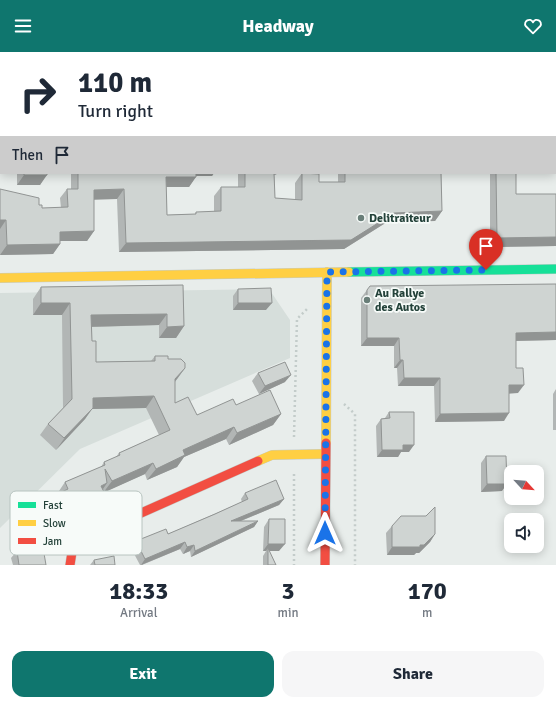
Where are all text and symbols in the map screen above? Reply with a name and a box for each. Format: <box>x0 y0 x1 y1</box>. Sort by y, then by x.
icon: menu <box>12 15 34 37</box>
text: Headway <box>242 15 314 37</box>
icon: heart <box>522 15 544 37</box>
text: 110 m <box>78 66 152 100</box>
icon: right <box>12 68 64 120</box>
text: Turn right <box>78 100 153 122</box>
icon: arrive <box>51 144 73 166</box>
text: Then <box>12 146 43 164</box>
place label: Delitraiteur <box>369 211 431 226</box>
marker: Delitraiteur <box>356 213 366 223</box>
pin <box>469 229 503 270</box>
icon: arrive <box>475 235 497 257</box>
place label: Au Rallye des Autos <box>375 286 426 315</box>
marker: Au Rallye des Autos <box>362 295 372 305</box>
north arrow <box>504 465 544 505</box>
map controls <box>504 465 544 553</box>
legend <box>10 491 142 555</box>
text: Fast <box>43 499 63 512</box>
position arrow <box>304 512 346 554</box>
button: sound <box>504 513 544 553</box>
text: Slow <box>43 517 66 530</box>
text: Jam <box>43 535 62 548</box>
text: 18:33 <box>109 576 168 606</box>
text: 3 <box>282 576 294 606</box>
text: 170 <box>408 576 447 606</box>
text: Arrival <box>120 605 157 621</box>
text: min <box>278 605 299 621</box>
text: m <box>422 605 432 621</box>
button: Exit <box>12 651 274 697</box>
button: Share <box>282 651 544 697</box>

